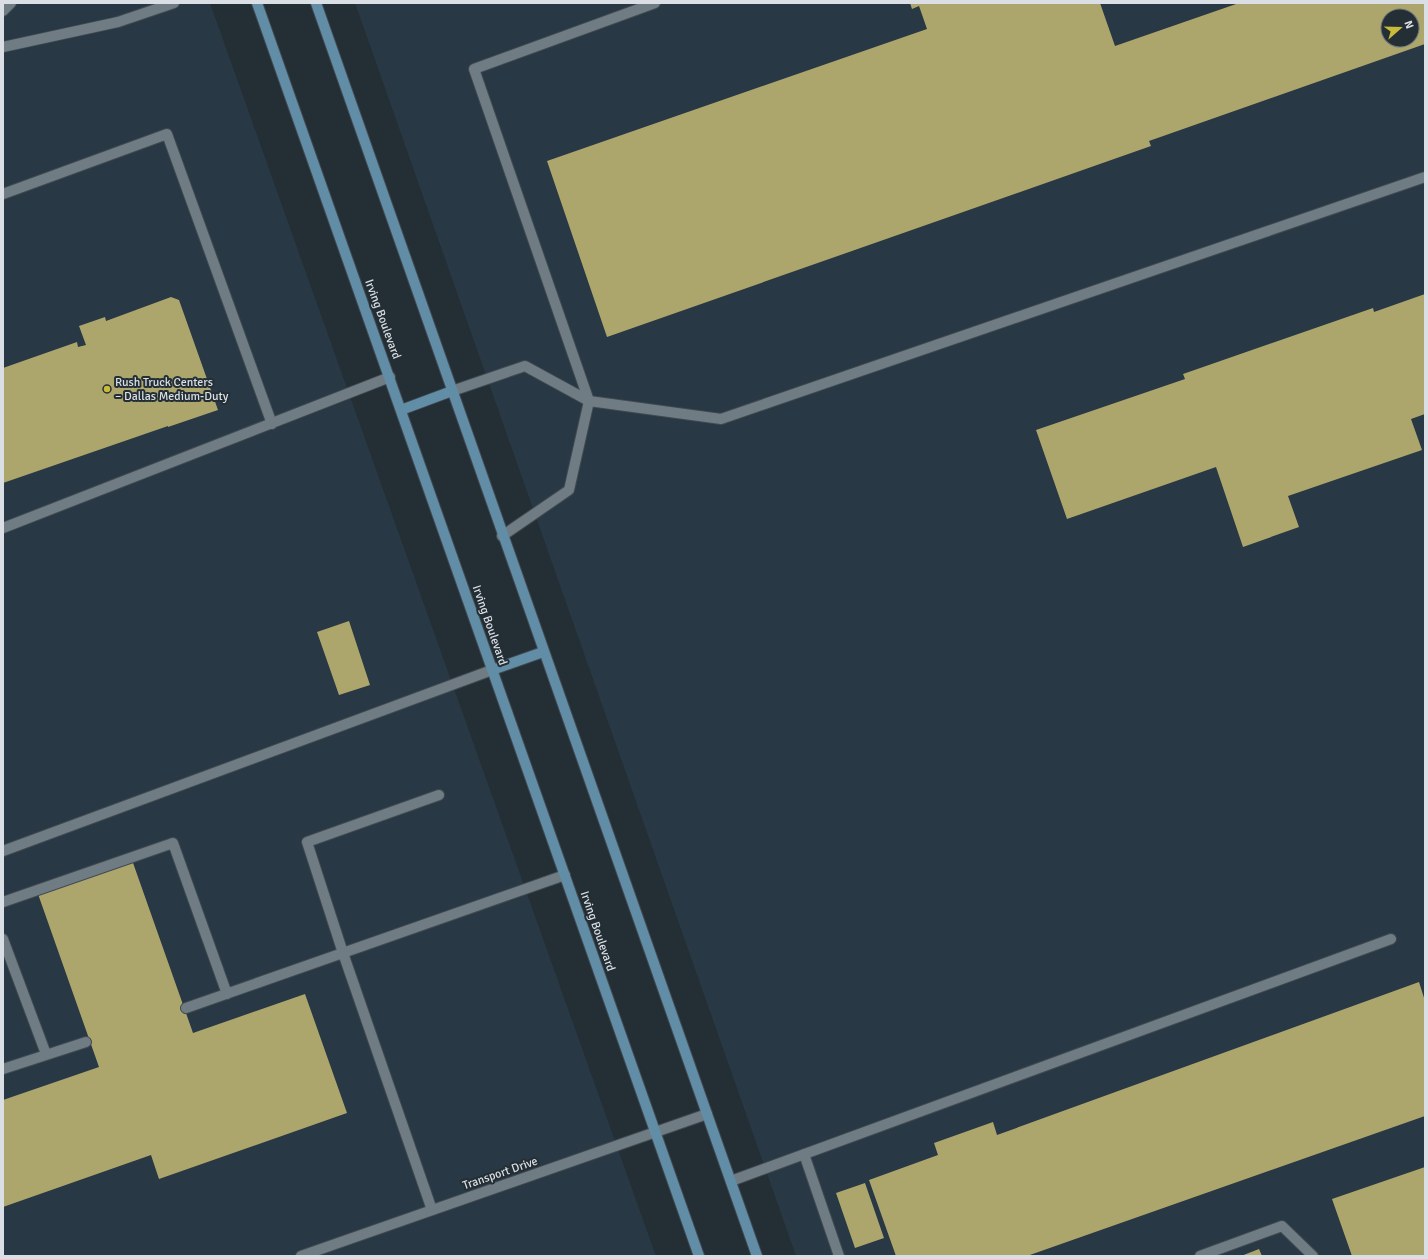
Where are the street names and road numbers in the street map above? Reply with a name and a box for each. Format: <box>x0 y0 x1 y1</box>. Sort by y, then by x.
street label: Irving Boulevard <box>361 277 404 361</box>
street label: Irving Boulevard <box>469 583 510 667</box>
street label: Irving Boulevard <box>577 889 618 973</box>
street label: Transport Drive <box>461 1154 540 1193</box>

